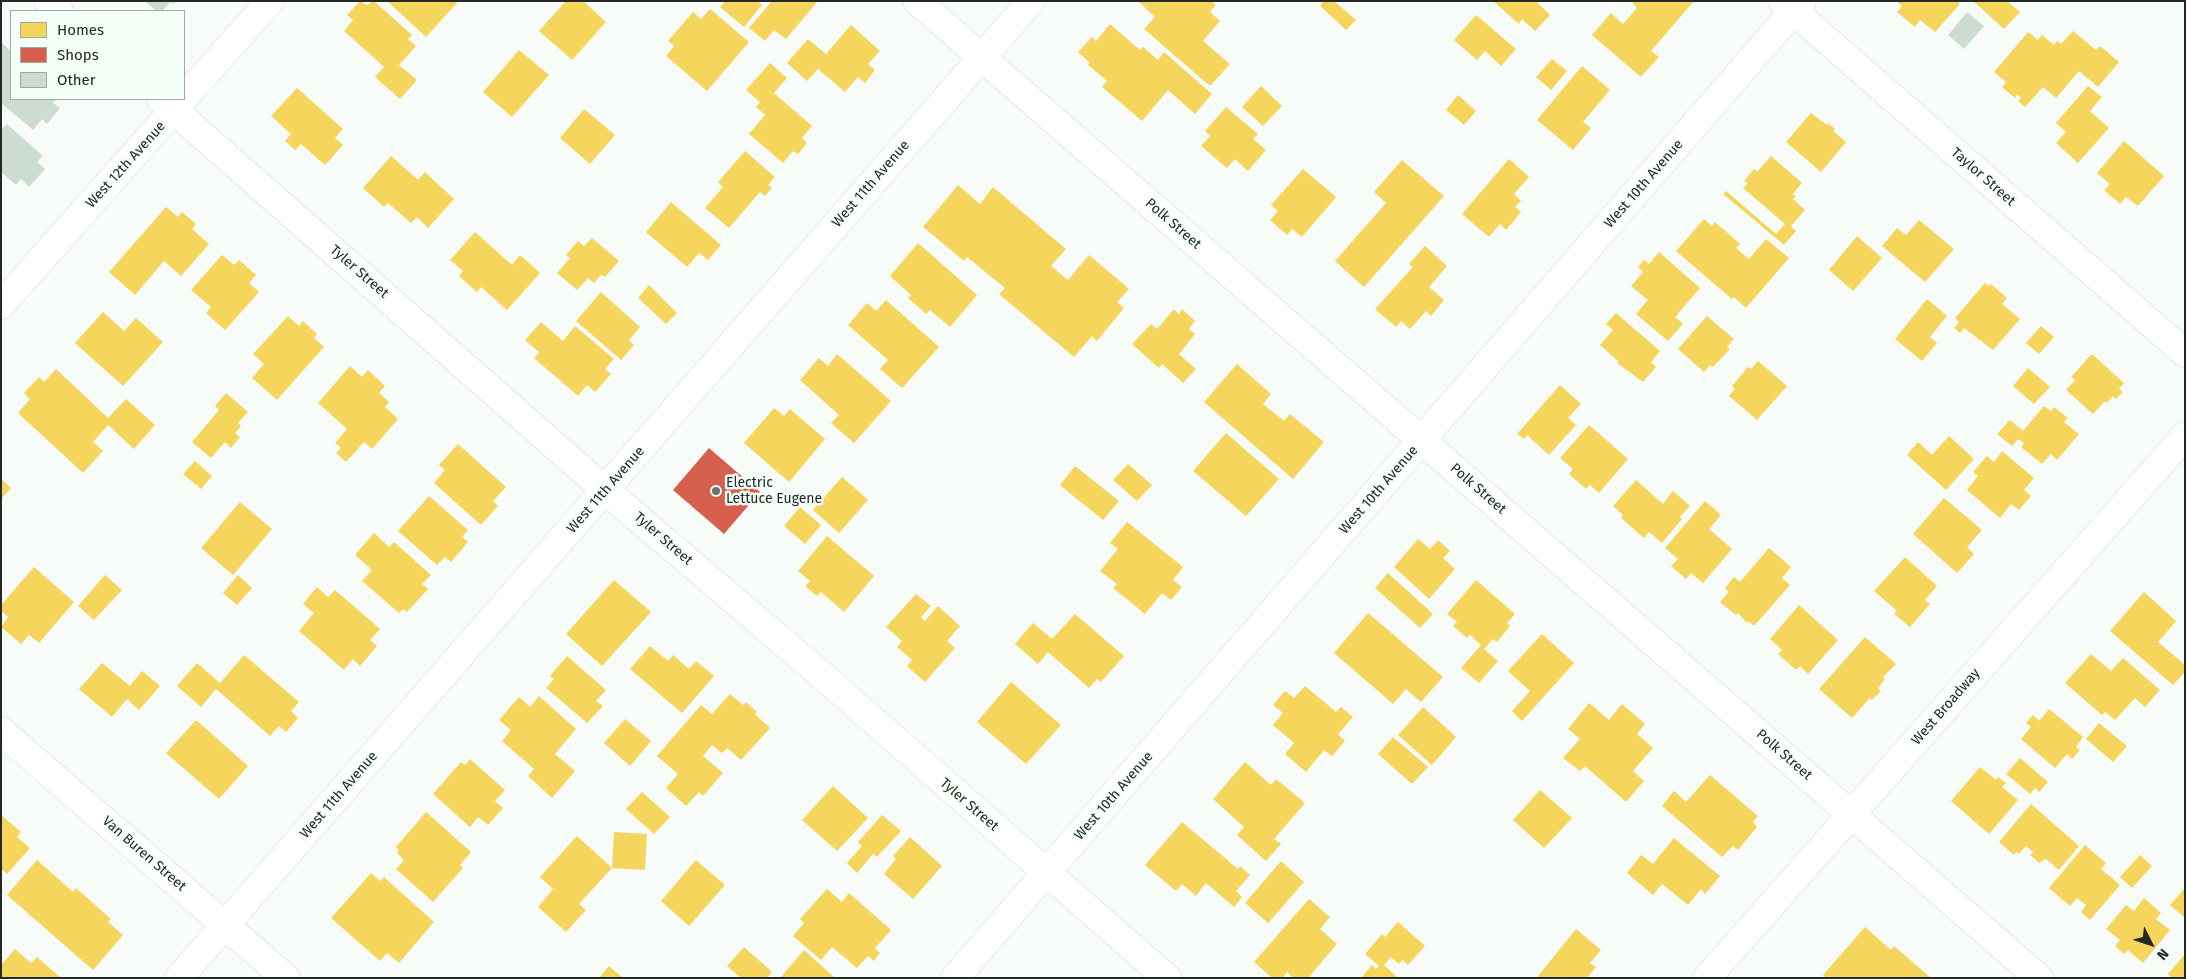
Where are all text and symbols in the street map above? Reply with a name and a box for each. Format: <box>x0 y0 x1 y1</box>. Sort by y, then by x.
legend <box>10 10 185 100</box>
text: Homes <box>57 21 104 39</box>
text: Shops <box>57 46 99 64</box>
text: Other <box>57 71 96 89</box>
street label: West 12th Avenue <box>83 118 169 212</box>
street label: West 10th Avenue <box>1601 136 1687 232</box>
street label: West 11th Avenue <box>829 137 913 231</box>
street label: Taylor Street <box>1947 144 2019 210</box>
street label: Polk Street <box>1142 195 1204 253</box>
street label: Tyler Street <box>326 242 392 302</box>
street label: West 10th Avenue <box>1336 442 1422 538</box>
street label: West 11th Avenue <box>564 443 648 537</box>
street label: Polk Street <box>1447 460 1509 518</box>
place label: Electric Lettuce Eugene <box>726 475 822 508</box>
marker: Electric Lettuce Eugene <box>710 485 722 497</box>
street label: Tyler Street <box>630 509 696 569</box>
street label: West Broadway <box>1908 665 1984 749</box>
street label: Polk Street <box>1753 726 1815 784</box>
street label: West 11th Avenue <box>297 748 381 842</box>
street label: West 10th Avenue <box>1071 748 1157 844</box>
street label: Tyler Street <box>936 775 1002 835</box>
street label: Van Buren Street <box>99 813 189 895</box>
north arrow <box>2126 919 2176 969</box>
text: N <box>2153 945 2172 963</box>

